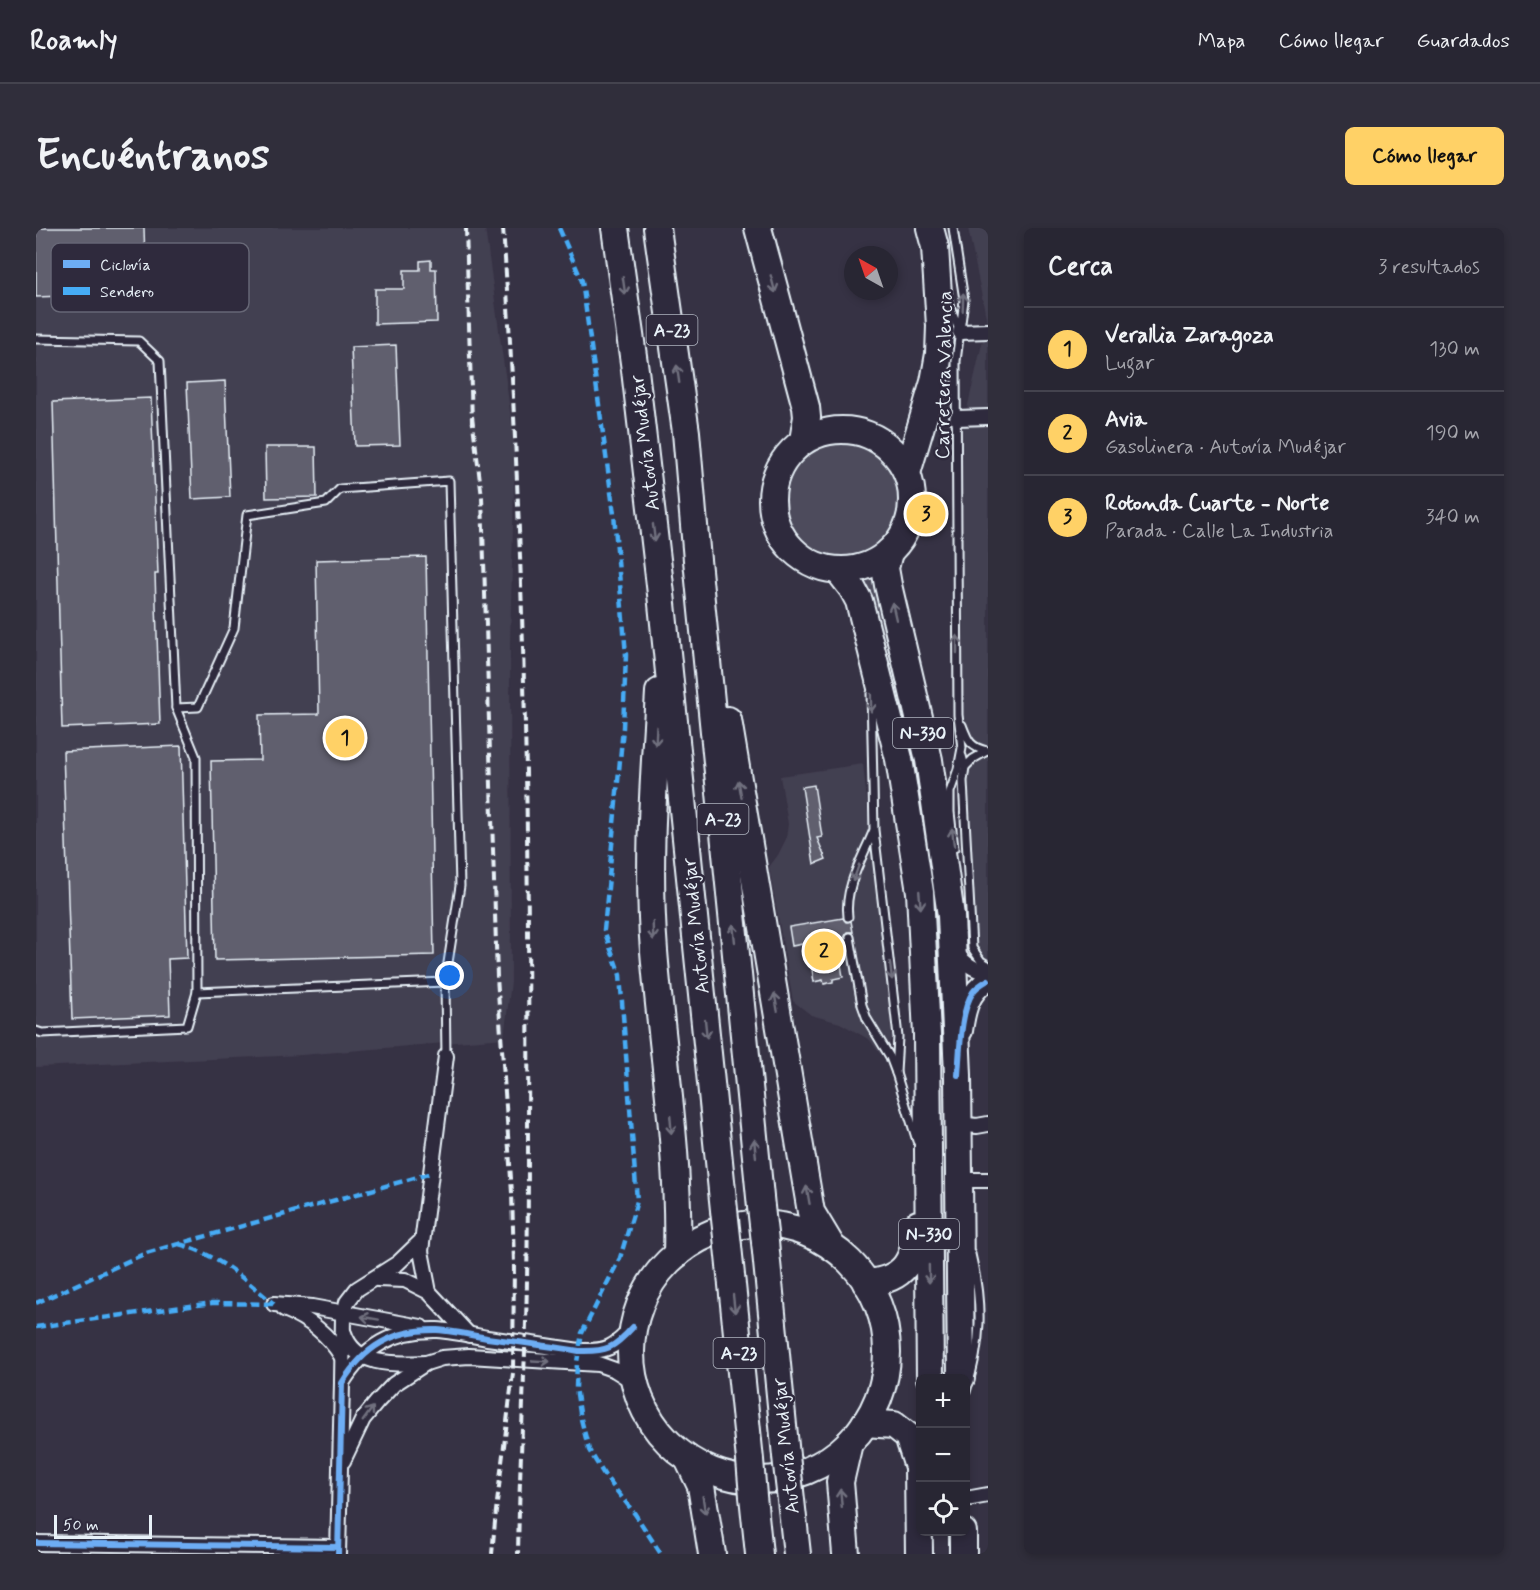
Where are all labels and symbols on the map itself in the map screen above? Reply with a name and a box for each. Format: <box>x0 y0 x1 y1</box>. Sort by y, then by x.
legend <box>51 243 249 312</box>
north arrow <box>844 246 898 300</box>
text: Ciclovía <box>100 255 151 276</box>
one-way arrow <box>619 275 630 295</box>
one-way arrow <box>768 275 780 294</box>
text: Sendero <box>100 282 154 303</box>
street label: Carretera Valencia <box>930 290 959 460</box>
one-way arrow <box>957 293 968 313</box>
road number: A-23 <box>646 315 698 345</box>
one-way arrow <box>673 365 684 384</box>
street label: Autovía Mudéjar <box>624 373 667 512</box>
pin: 3 <box>906 492 946 536</box>
one-way arrow <box>649 522 660 542</box>
one-way arrow <box>887 602 899 621</box>
one-way arrow <box>951 634 963 654</box>
one-way arrow <box>865 692 877 712</box>
pin: 1 <box>326 716 364 760</box>
road number: N-330 <box>893 718 953 748</box>
one-way arrow <box>651 726 662 746</box>
one-way arrow <box>734 780 745 800</box>
road number: A-23 <box>698 804 748 834</box>
one-way arrow <box>947 827 958 847</box>
street label: Autovía Mudéjar <box>676 856 717 995</box>
one-way arrow <box>850 863 861 881</box>
one-way arrow <box>915 890 926 909</box>
one-way arrow <box>647 921 659 941</box>
one-way arrow <box>728 924 739 944</box>
pin: 2 <box>804 928 844 974</box>
your location <box>435 961 464 990</box>
one-way arrow <box>886 961 897 981</box>
one-way arrow <box>770 993 781 1013</box>
one-way arrow <box>701 1018 712 1038</box>
one-way arrow <box>666 1115 677 1135</box>
one-way arrow <box>749 1139 760 1159</box>
one-way arrow <box>802 1185 813 1205</box>
road number: N-330 <box>899 1219 959 1249</box>
one-way arrow <box>923 1264 935 1284</box>
one-way arrow <box>729 1294 740 1314</box>
one-way arrow <box>361 1312 381 1323</box>
road number: A-23 <box>714 1338 764 1368</box>
one-way arrow <box>531 1355 551 1366</box>
street label: Autovía Mudéjar <box>766 1376 807 1515</box>
one-way arrow <box>362 1407 374 1423</box>
one-way arrow <box>835 1488 846 1508</box>
one-way arrow <box>699 1495 710 1515</box>
scale bar <box>54 1512 152 1540</box>

